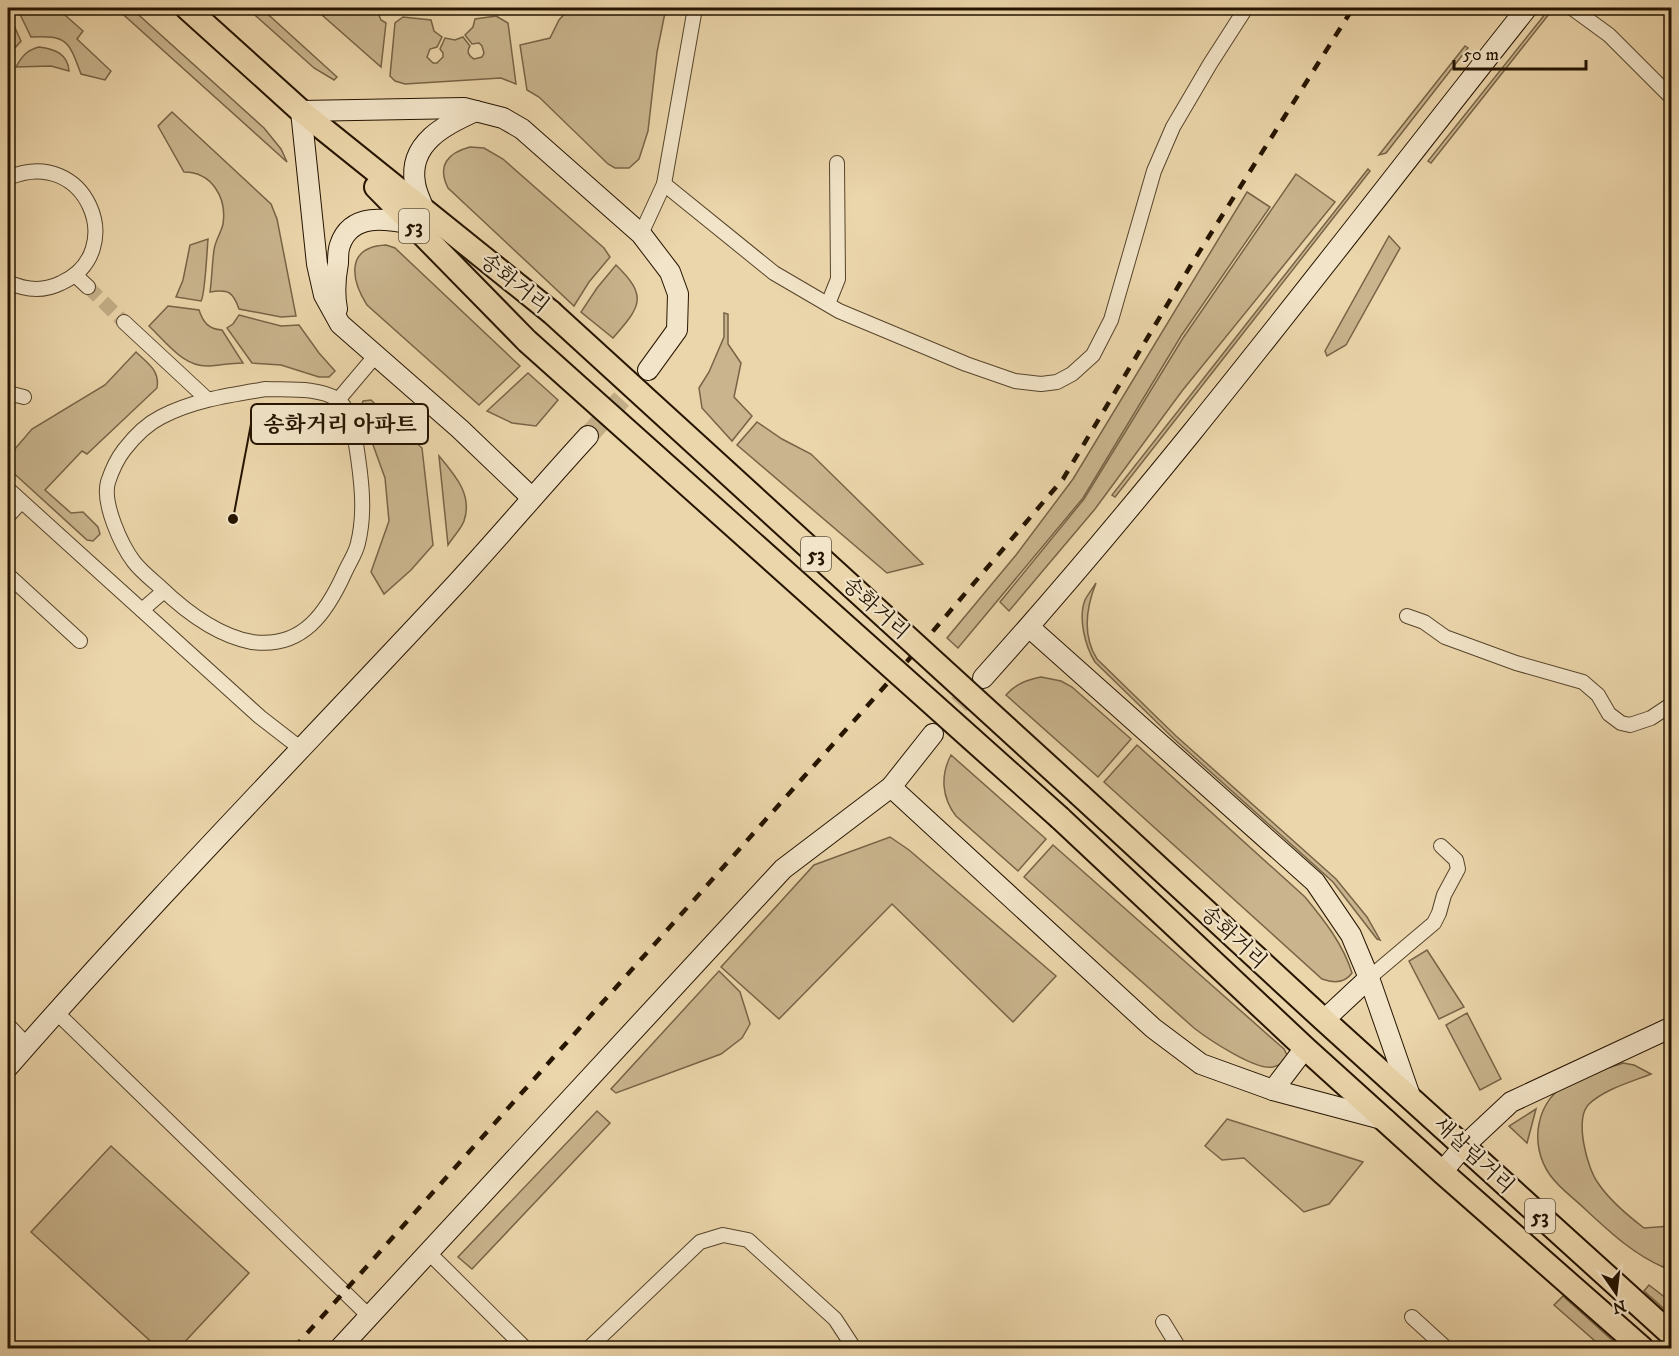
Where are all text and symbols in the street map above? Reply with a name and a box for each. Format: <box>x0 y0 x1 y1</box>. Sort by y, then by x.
scale bar <box>1454 33 1586 71</box>
text: 50 m <box>1463 44 1499 66</box>
road number: 53 <box>399 209 429 243</box>
street label: 송화거리 <box>475 248 554 319</box>
callout: 송화거리 아파트 <box>251 404 428 444</box>
text: 송화거리 아파트 <box>263 412 417 439</box>
road number: 53 <box>801 537 831 571</box>
street label: 송화거리 <box>836 572 914 646</box>
street label: 송화거리 <box>1195 901 1272 975</box>
street label: 새살림거리 <box>1427 1112 1519 1200</box>
road number: 53 <box>1525 1199 1555 1233</box>
north arrow <box>1586 1263 1646 1323</box>
text: N <box>1611 1295 1628 1318</box>

